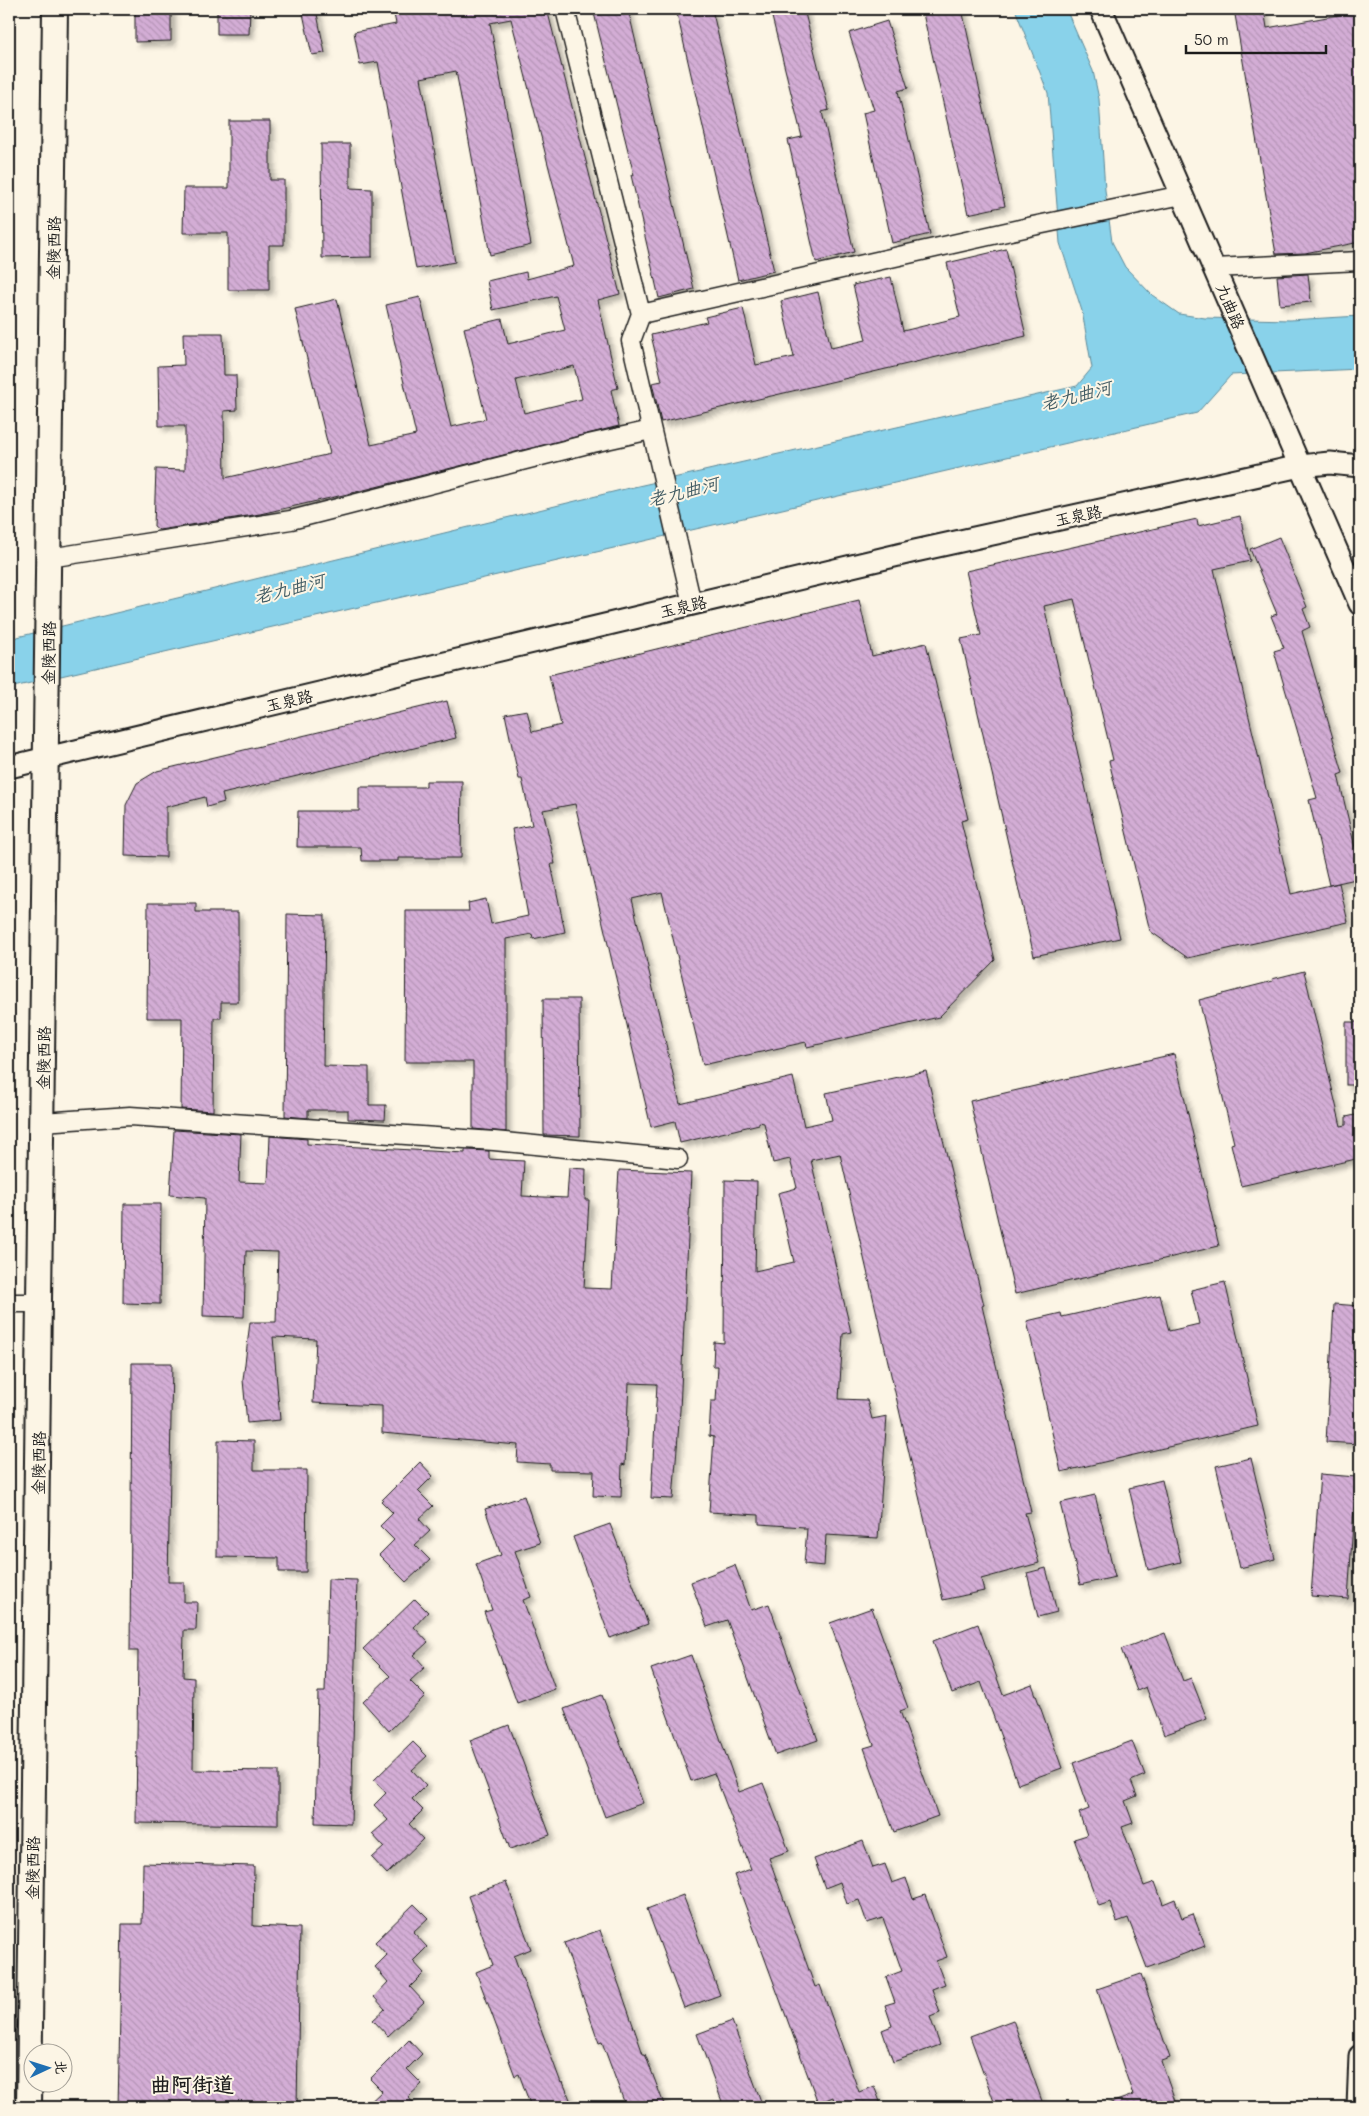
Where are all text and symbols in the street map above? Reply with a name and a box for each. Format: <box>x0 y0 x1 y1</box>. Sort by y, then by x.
scale bar <box>1186 22 1326 54</box>
text: 50 m <box>1194 29 1229 49</box>
street label: 金陵西路 <box>42 216 64 280</box>
street label: 九曲路 <box>1212 280 1250 332</box>
water label: 老九曲河 <box>1038 374 1117 415</box>
water label: 老九曲河 <box>645 470 724 511</box>
street label: 玉泉路 <box>1052 500 1104 530</box>
water label: 老九曲河 <box>251 567 330 608</box>
street label: 玉泉路 <box>657 590 709 622</box>
street label: 金陵西路 <box>37 621 59 685</box>
street label: 玉泉路 <box>263 684 315 716</box>
street label: 金陵西路 <box>32 1026 54 1090</box>
street label: 金陵西路 <box>27 1431 49 1495</box>
street label: 金陵西路 <box>21 1836 43 1900</box>
north arrow <box>22 2044 72 2094</box>
text: 北 <box>52 2059 71 2075</box>
district label: 曲阿街道 <box>150 2070 234 2097</box>

